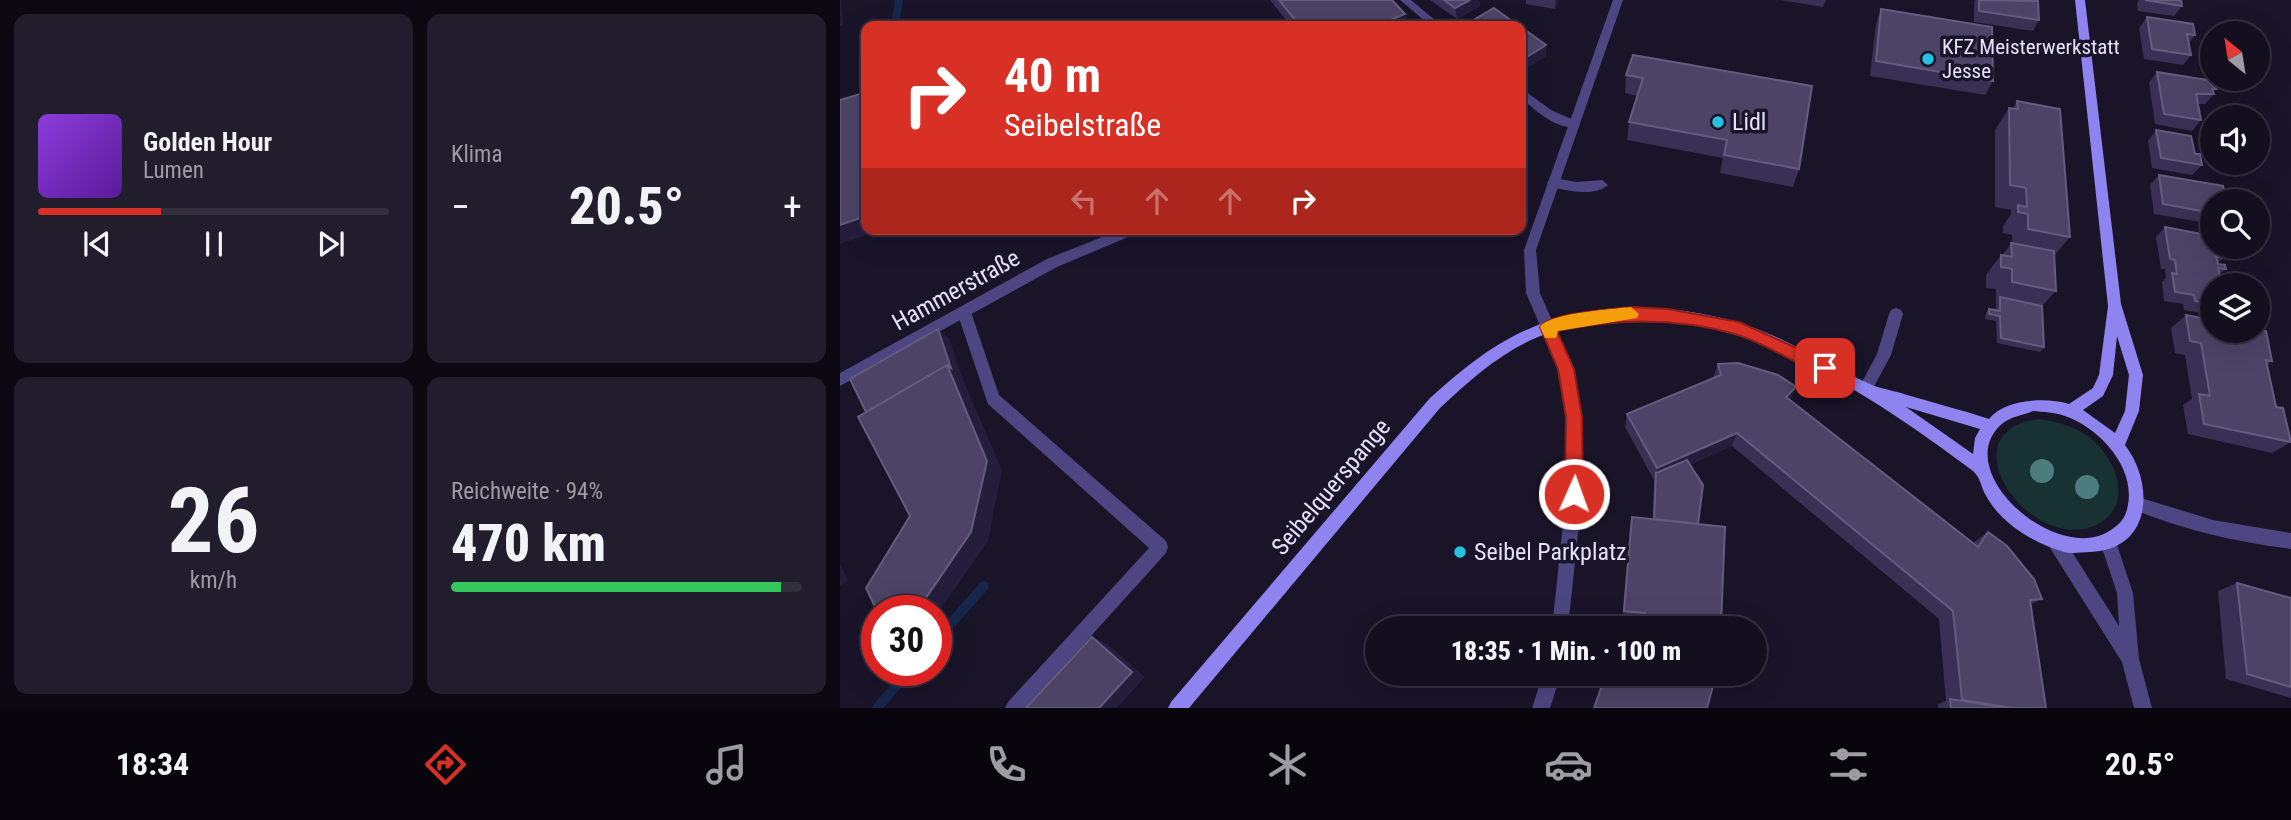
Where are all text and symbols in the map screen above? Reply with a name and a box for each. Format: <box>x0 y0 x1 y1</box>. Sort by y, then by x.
north arrow <box>2200 21 2270 91</box>
map controls <box>2200 21 2270 343</box>
place label: KFZ Meisterwerkstatt Jesse <box>1942 35 2120 83</box>
text: 40 m <box>1004 47 1101 104</box>
icon: right <box>889 49 980 140</box>
marker: KFZ Meisterwerkstatt Jesse <box>1920 51 1936 67</box>
button: sound <box>2200 105 2270 175</box>
text: Seibelstraße <box>1004 106 1161 144</box>
place label: Lidl <box>1732 108 1766 136</box>
marker: Lidl <box>1710 114 1726 130</box>
text: Golden Hour <box>143 127 272 157</box>
text: Klima <box>451 141 502 168</box>
text: Lumen <box>143 157 204 184</box>
text: 20.5° <box>569 176 684 237</box>
icon: left <box>1065 182 1103 220</box>
icon: ahead <box>1138 182 1176 220</box>
icon: ahead <box>1211 182 1249 220</box>
icon: right <box>1284 182 1322 220</box>
text: − <box>451 185 470 229</box>
text: + <box>783 185 802 229</box>
button: search <box>2200 189 2270 259</box>
icon: previous <box>78 225 116 263</box>
icon: pause <box>195 225 233 263</box>
icon: next <box>312 225 350 263</box>
street label: Hammerstraße <box>887 244 1025 336</box>
button: layers <box>2200 273 2270 343</box>
pin <box>1795 338 1855 398</box>
icon: arrive <box>1806 349 1844 387</box>
street label: Seibelquerspange <box>1266 413 1396 561</box>
position arrow <box>1537 457 1611 531</box>
text: 26 <box>168 468 259 574</box>
text: Reichweite · 94% <box>451 478 603 505</box>
text: 470 km <box>451 513 606 574</box>
place label: Seibel Parkplatz <box>1474 538 1627 566</box>
marker: Seibel Parkplatz <box>1452 544 1468 560</box>
text: km/h <box>190 567 237 594</box>
speed limit sign: 30 <box>861 595 952 686</box>
text: 18:35 · 1 Min. · 100 m <box>1451 636 1681 666</box>
icon: directions <box>421 740 470 789</box>
icon: music <box>702 740 751 789</box>
icon: phone <box>982 740 1031 789</box>
icon: climate <box>1263 740 1312 789</box>
icon: car <box>1544 740 1593 789</box>
icon: filters <box>1824 740 1873 789</box>
text: 18:34 <box>116 745 189 783</box>
text: 20.5° <box>2105 745 2175 783</box>

